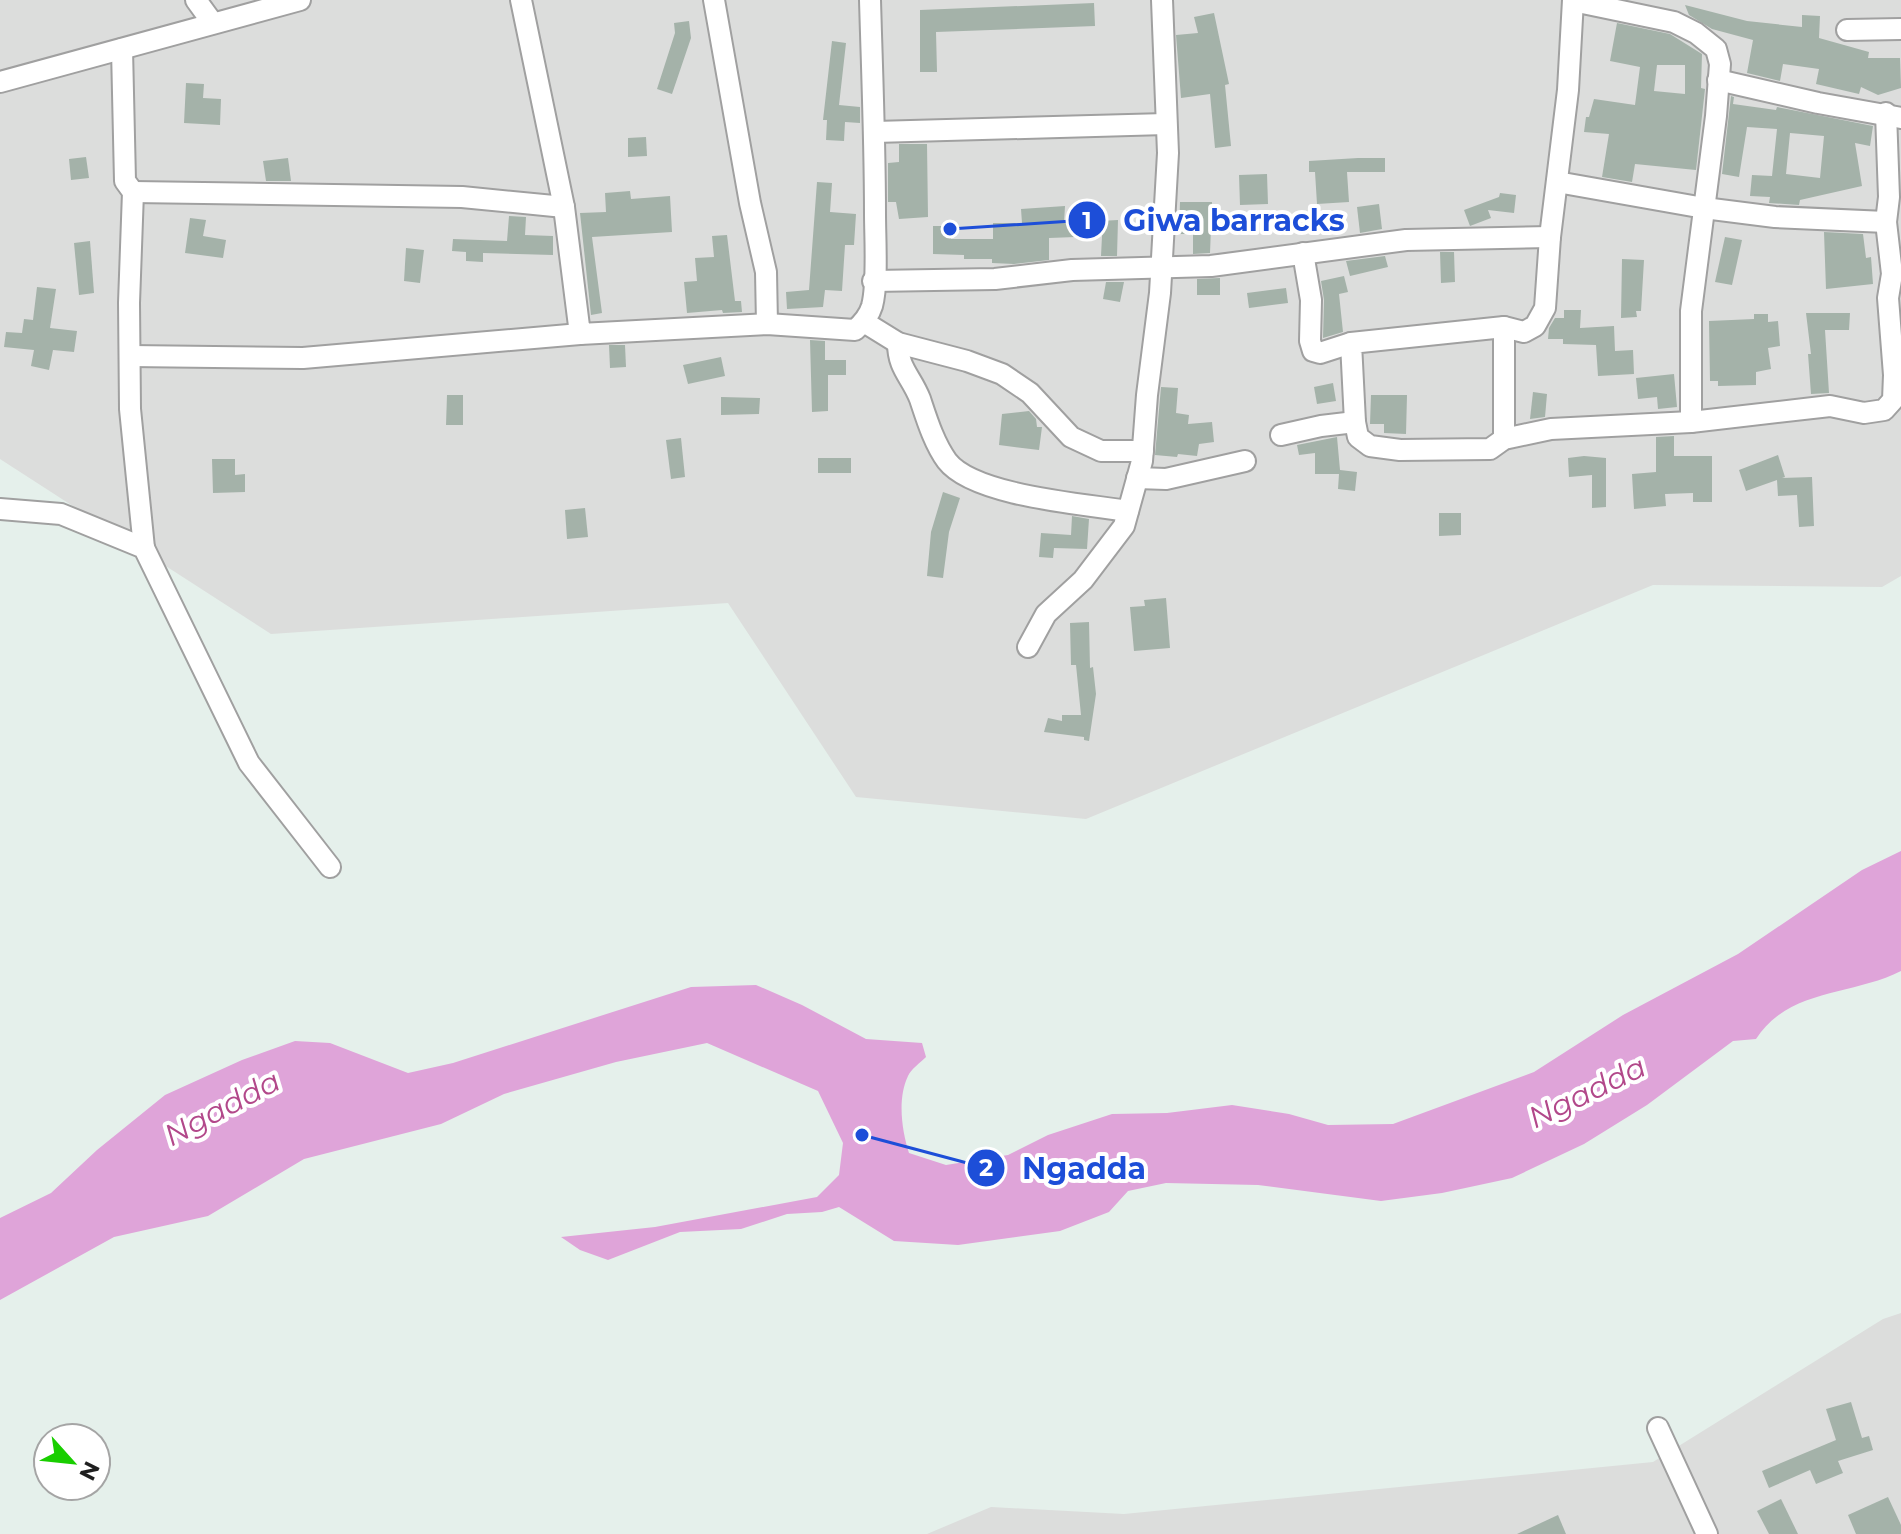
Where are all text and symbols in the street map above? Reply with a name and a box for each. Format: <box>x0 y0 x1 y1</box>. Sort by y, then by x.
callout: Giwa barracks <box>1067 193 1361 247</box>
text: Giwa barracks <box>1123 202 1345 239</box>
text: 1 <box>1082 206 1092 235</box>
water label: Ngadda <box>1522 1048 1652 1136</box>
water label: Ngadda <box>158 1062 286 1154</box>
callout: Ngadda <box>966 1141 1162 1195</box>
text: Ngadda <box>1022 1150 1146 1187</box>
text: 2 <box>979 1153 993 1182</box>
north arrow <box>32 1422 112 1502</box>
text: N <box>73 1457 105 1485</box>

